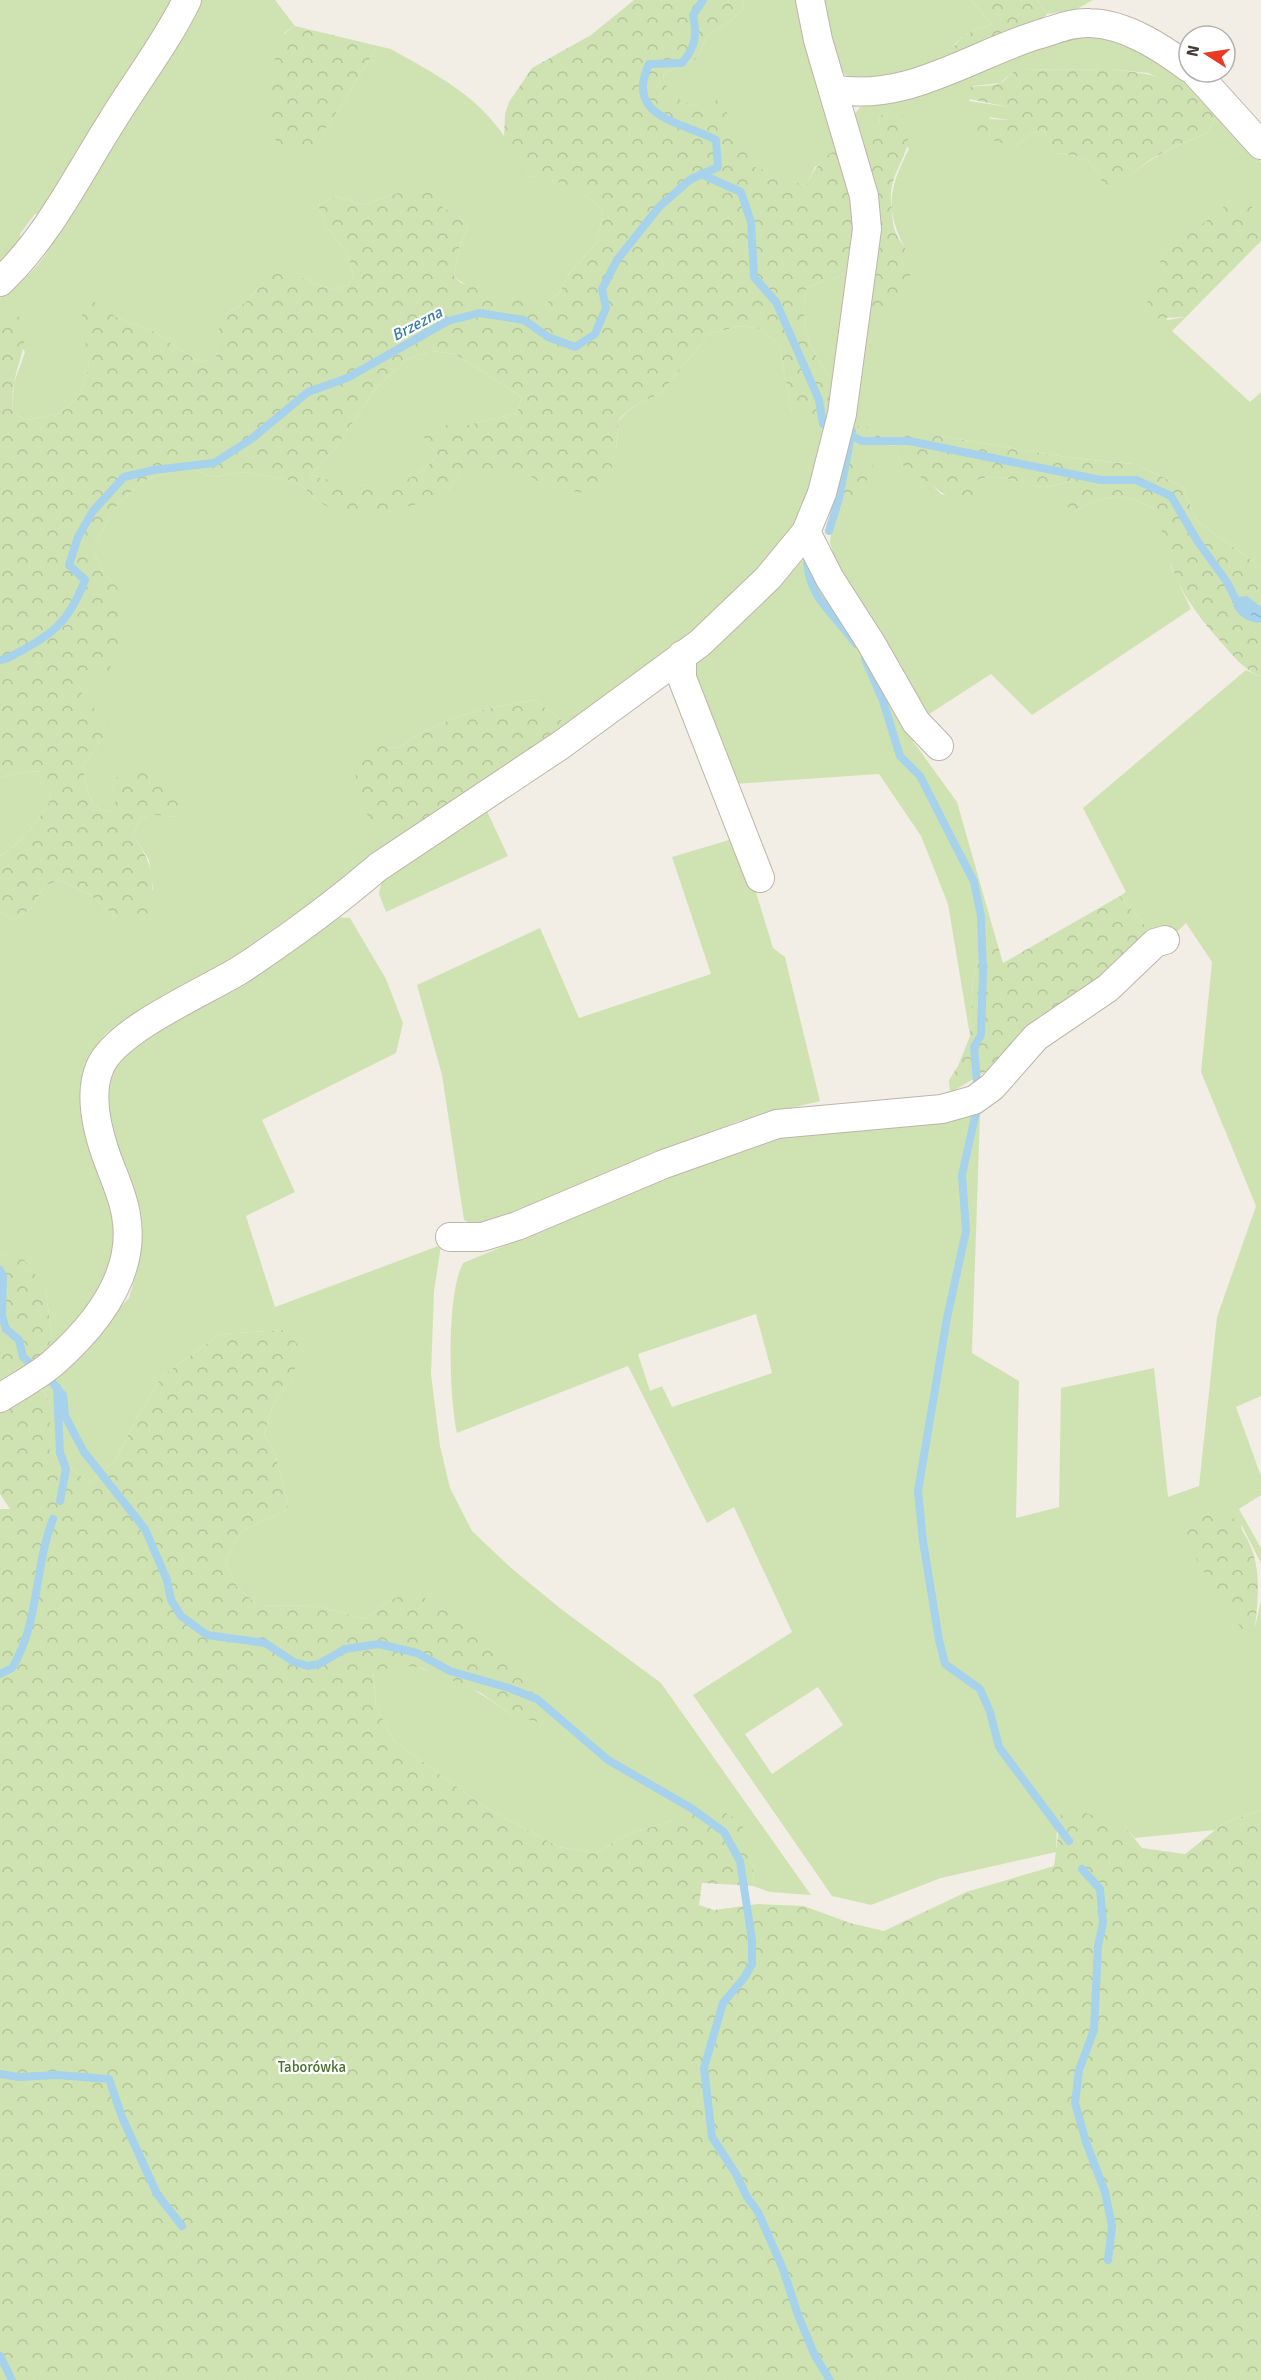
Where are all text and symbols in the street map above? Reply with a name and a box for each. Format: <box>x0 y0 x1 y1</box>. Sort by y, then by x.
north arrow <box>1177 24 1237 84</box>
text: N <box>1182 44 1204 59</box>
water label: Brzezna <box>388 302 446 346</box>
park label: Taborówka <box>278 2058 346 2076</box>

